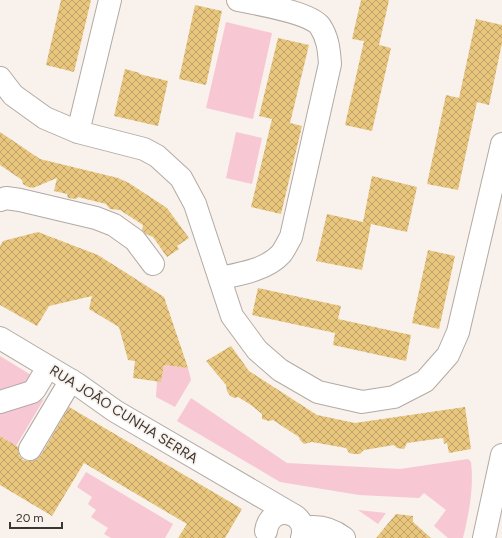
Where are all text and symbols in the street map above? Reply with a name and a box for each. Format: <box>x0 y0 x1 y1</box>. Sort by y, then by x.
street label: RUA JOÃO CUNHA SERRA <box>46 362 201 467</box>
scale bar <box>10 504 62 530</box>
text: 20 m <box>16 511 44 525</box>

